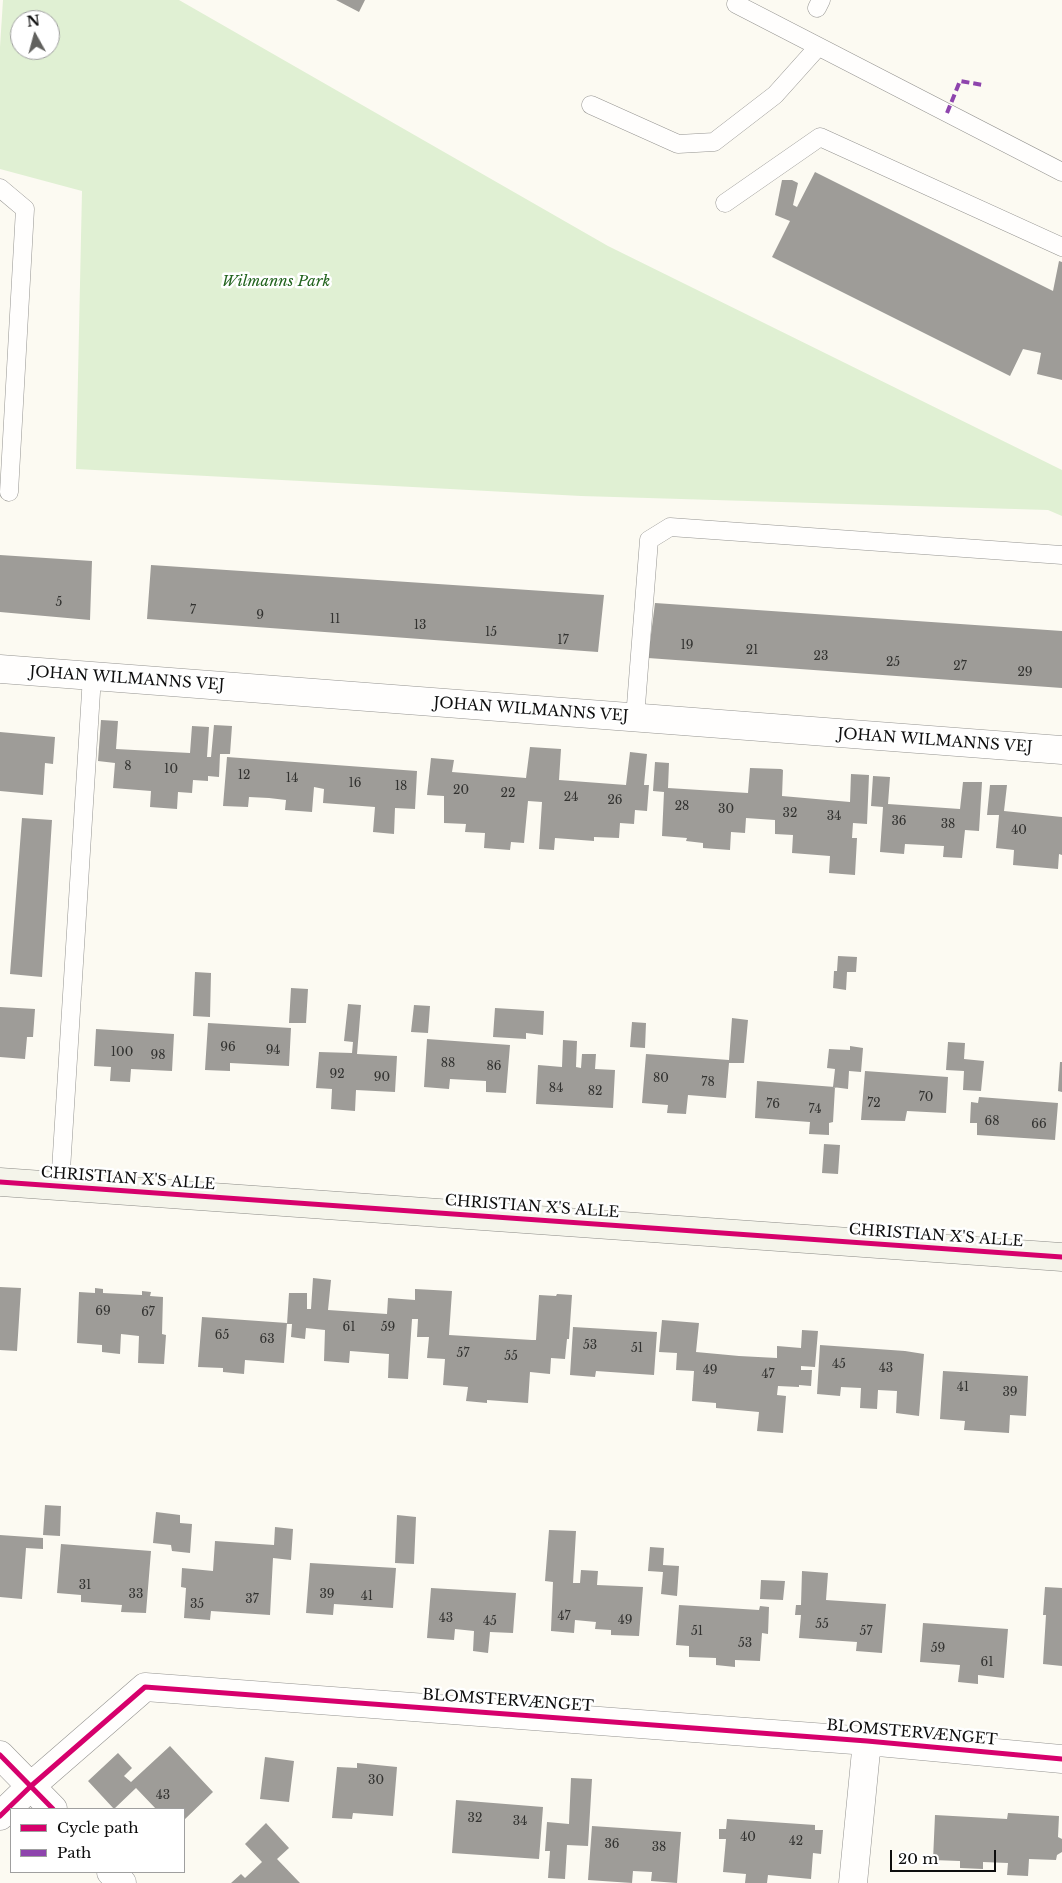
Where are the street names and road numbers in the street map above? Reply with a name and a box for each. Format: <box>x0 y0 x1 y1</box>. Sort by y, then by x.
street label: JOHAN WILMANNS VEJ <box>29 663 225 695</box>
street label: JOHAN WILMANNS VEJ <box>433 694 629 726</box>
street label: JOHAN WILMANNS VEJ <box>837 725 1033 757</box>
street label: CHRISTIAN X'S ALLE <box>40 1164 216 1194</box>
street label: CHRISTIAN X'S ALLE <box>444 1192 620 1222</box>
street label: CHRISTIAN X'S ALLE <box>848 1221 1024 1251</box>
street label: BLOMSTERVÆNGET <box>422 1686 594 1716</box>
street label: BLOMSTERVÆNGET <box>826 1717 998 1749</box>

